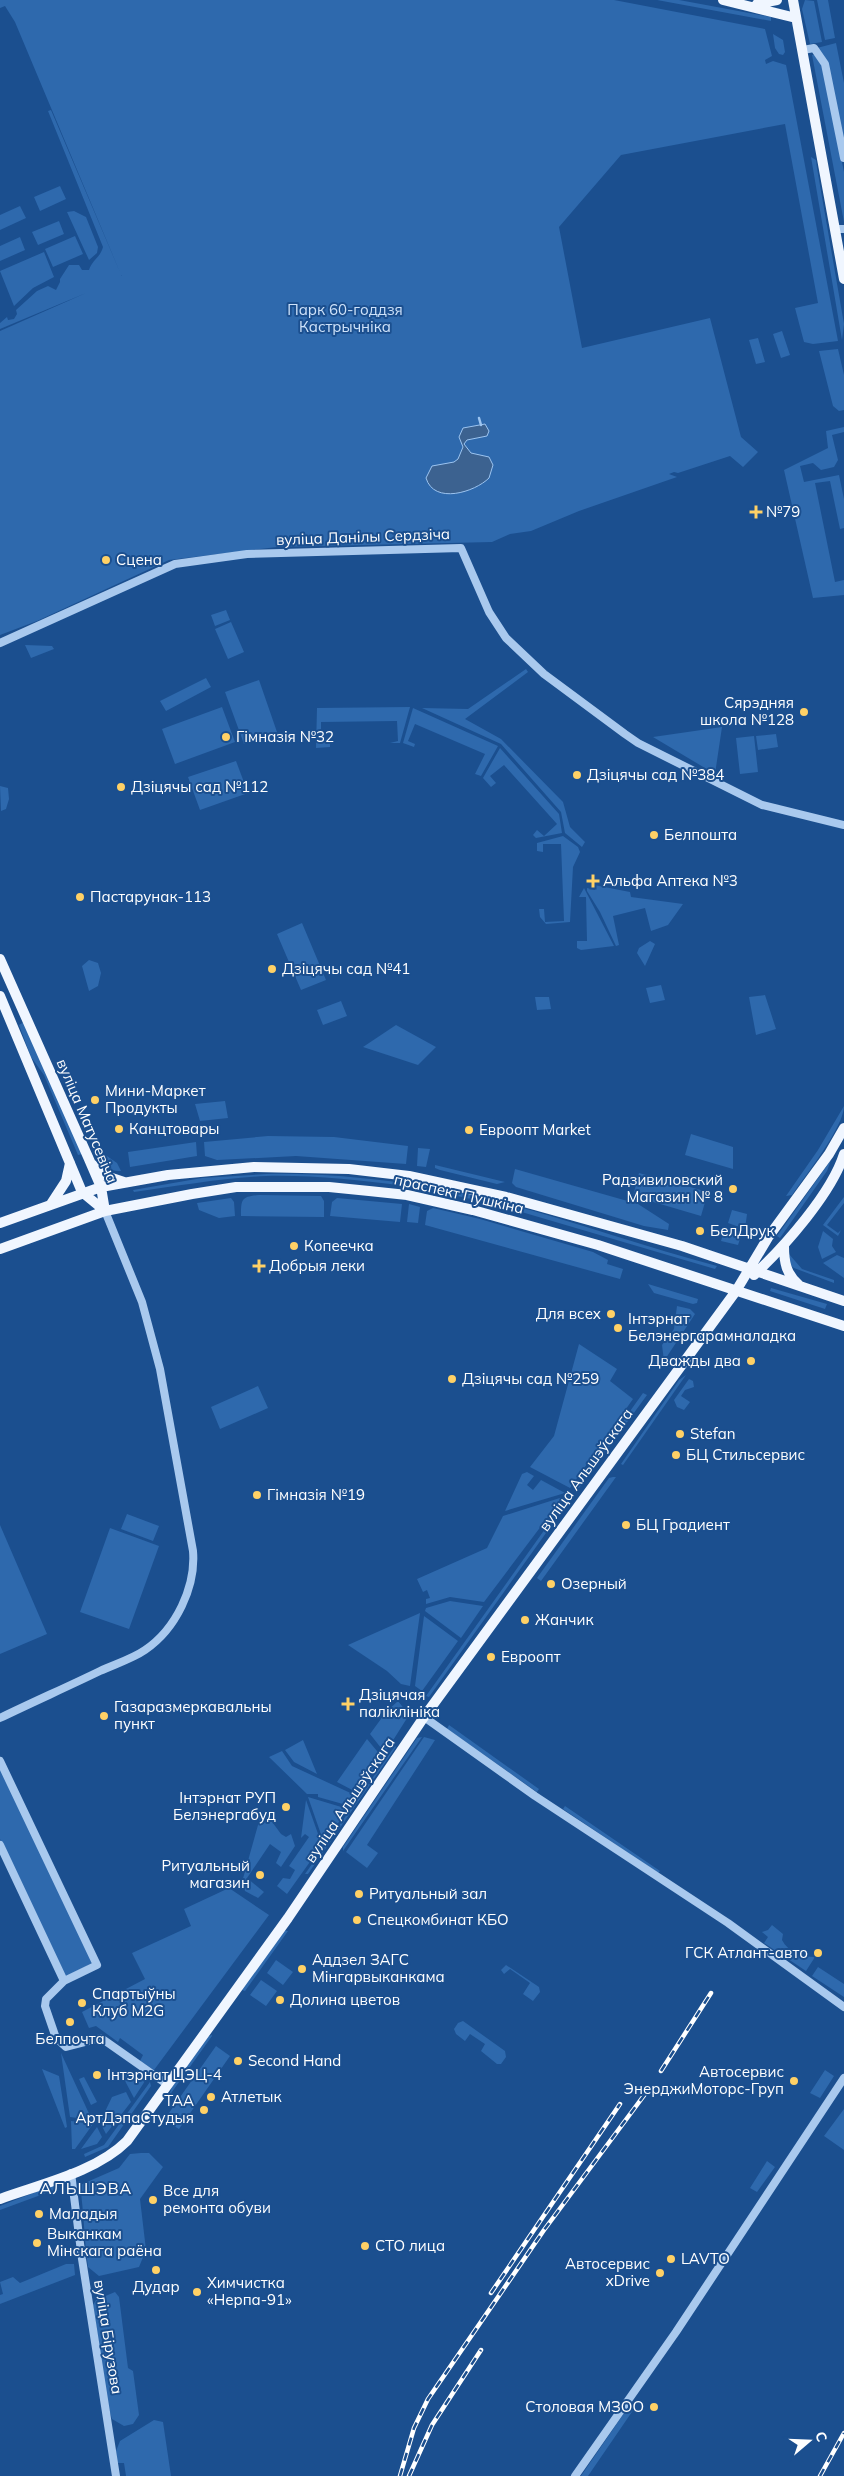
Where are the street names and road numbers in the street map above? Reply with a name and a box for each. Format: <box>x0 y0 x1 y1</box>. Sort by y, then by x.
street label: вуліца Данілы Сердзіча <box>276 524 450 549</box>
street label: вуліца Матусевіча <box>53 1056 122 1186</box>
street label: праспект Пушкіна <box>392 1169 526 1218</box>
street label: вуліца Альшэўскага <box>535 1404 637 1535</box>
street label: вуліца Альшэўскага <box>300 1733 399 1866</box>
street label: вуліца Бірузова <box>90 2278 127 2396</box>

